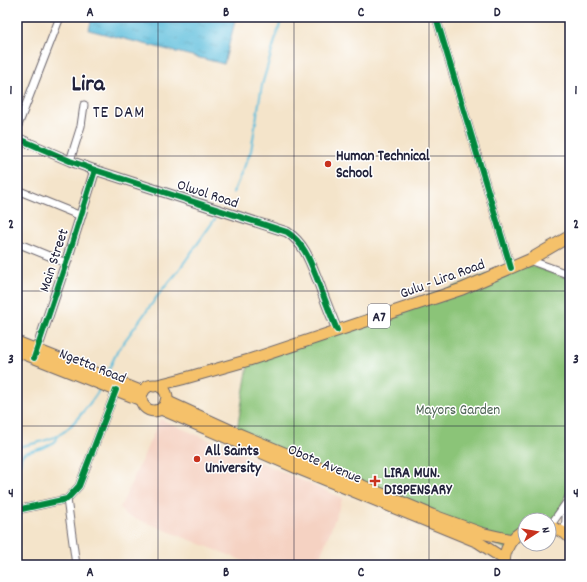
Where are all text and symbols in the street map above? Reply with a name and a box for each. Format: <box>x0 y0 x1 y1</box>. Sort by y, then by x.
text: A <box>86 4 94 23</box>
text: B <box>223 4 229 23</box>
text: C <box>358 4 365 23</box>
text: D <box>494 4 501 23</box>
district label: Lira <box>72 69 106 102</box>
text: 1 <box>10 82 13 101</box>
text: 1 <box>575 82 578 101</box>
district label: TE DAM <box>93 102 145 126</box>
place label: Human Technical School <box>336 146 430 185</box>
marker: Human Technical School <box>323 159 333 169</box>
street label: Olwol Road <box>174 175 241 215</box>
text: 2 <box>8 216 14 235</box>
text: 2 <box>573 216 579 235</box>
street label: Main Street <box>34 226 76 295</box>
street label: Gulu - Lira Road <box>397 254 488 305</box>
road number: A7 <box>368 304 390 328</box>
street label: Ngetta Road <box>56 344 129 390</box>
text: 3 <box>8 351 14 370</box>
text: 3 <box>573 351 579 370</box>
park label: Mayors Garden <box>416 400 500 422</box>
street label: Obote Avenue <box>284 439 365 490</box>
place label: All Saints University <box>205 441 262 480</box>
marker: All Saints University <box>192 454 202 464</box>
place label: LIRA MUN. DISPENSARY <box>384 463 453 502</box>
marker: LIRA MUN. DISPENSARY <box>369 475 381 487</box>
text: 4 <box>8 485 14 504</box>
text: 4 <box>573 485 579 504</box>
north arrow <box>517 512 557 552</box>
text: N <box>536 526 553 535</box>
text: A <box>86 564 94 582</box>
text: B <box>223 564 229 582</box>
text: C <box>358 564 365 582</box>
text: D <box>494 564 501 582</box>

